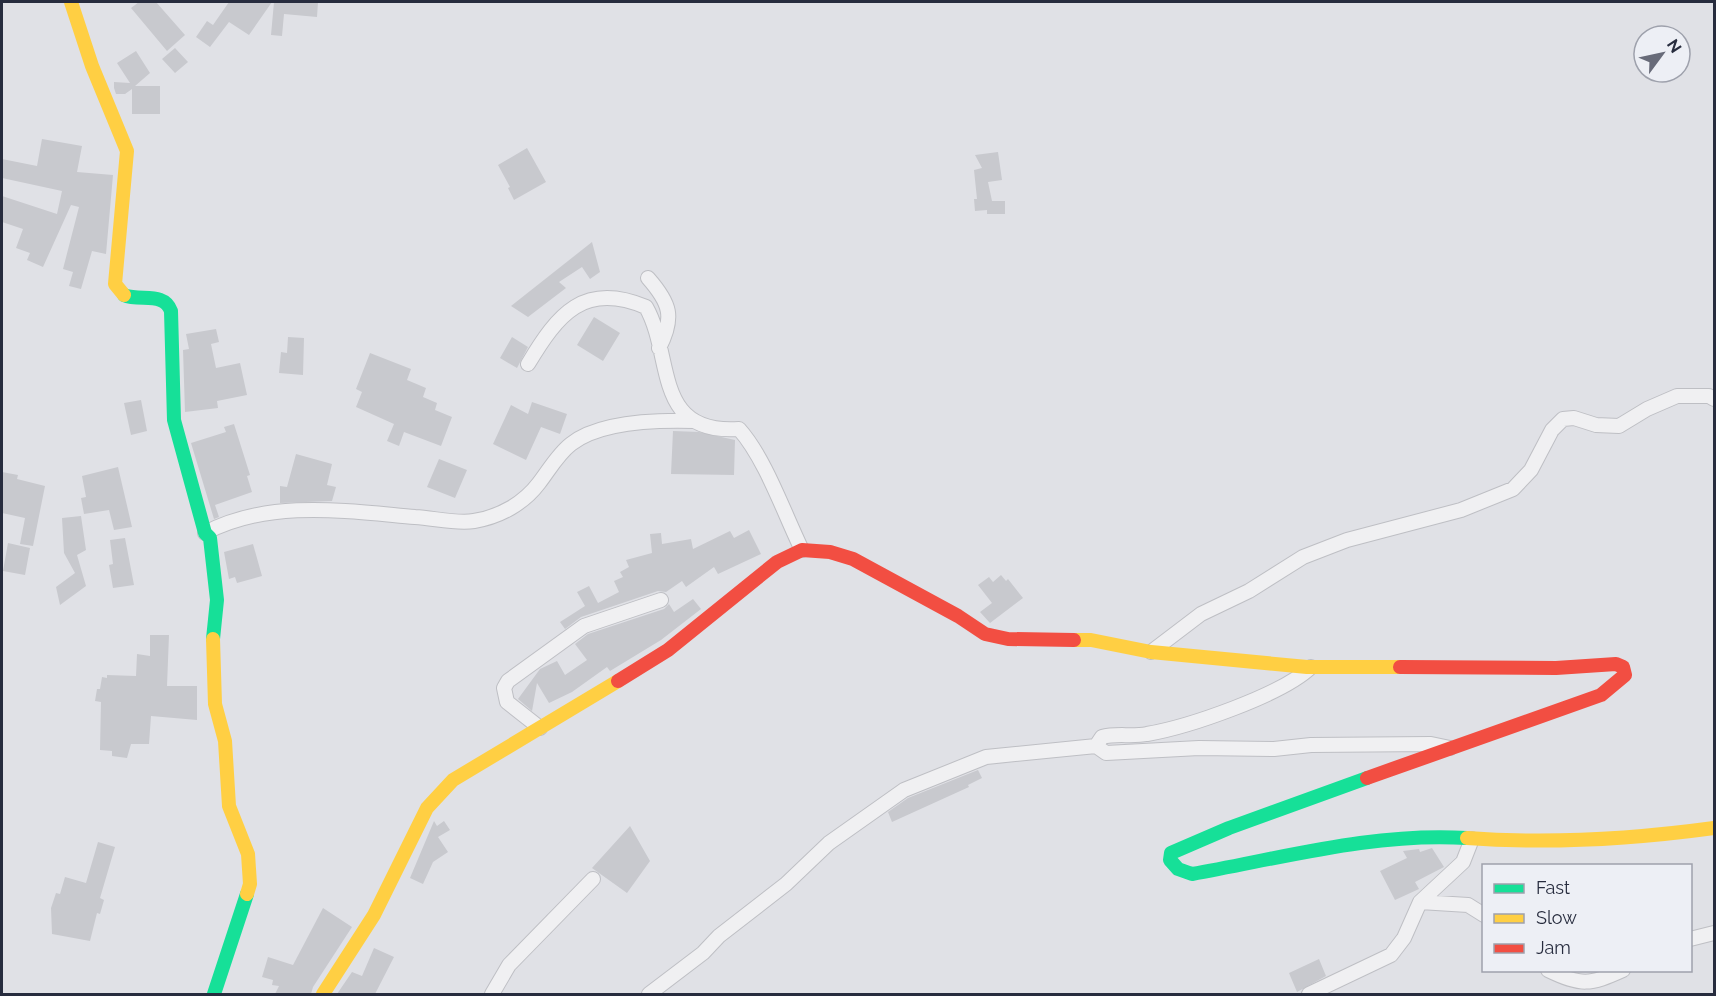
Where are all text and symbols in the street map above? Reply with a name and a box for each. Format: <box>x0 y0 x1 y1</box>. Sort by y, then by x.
north arrow <box>1632 24 1692 84</box>
text: N <box>1663 36 1685 56</box>
legend <box>1482 864 1692 972</box>
text: Fast <box>1536 877 1570 898</box>
text: Slow <box>1536 907 1577 928</box>
text: Jam <box>1536 937 1571 958</box>

